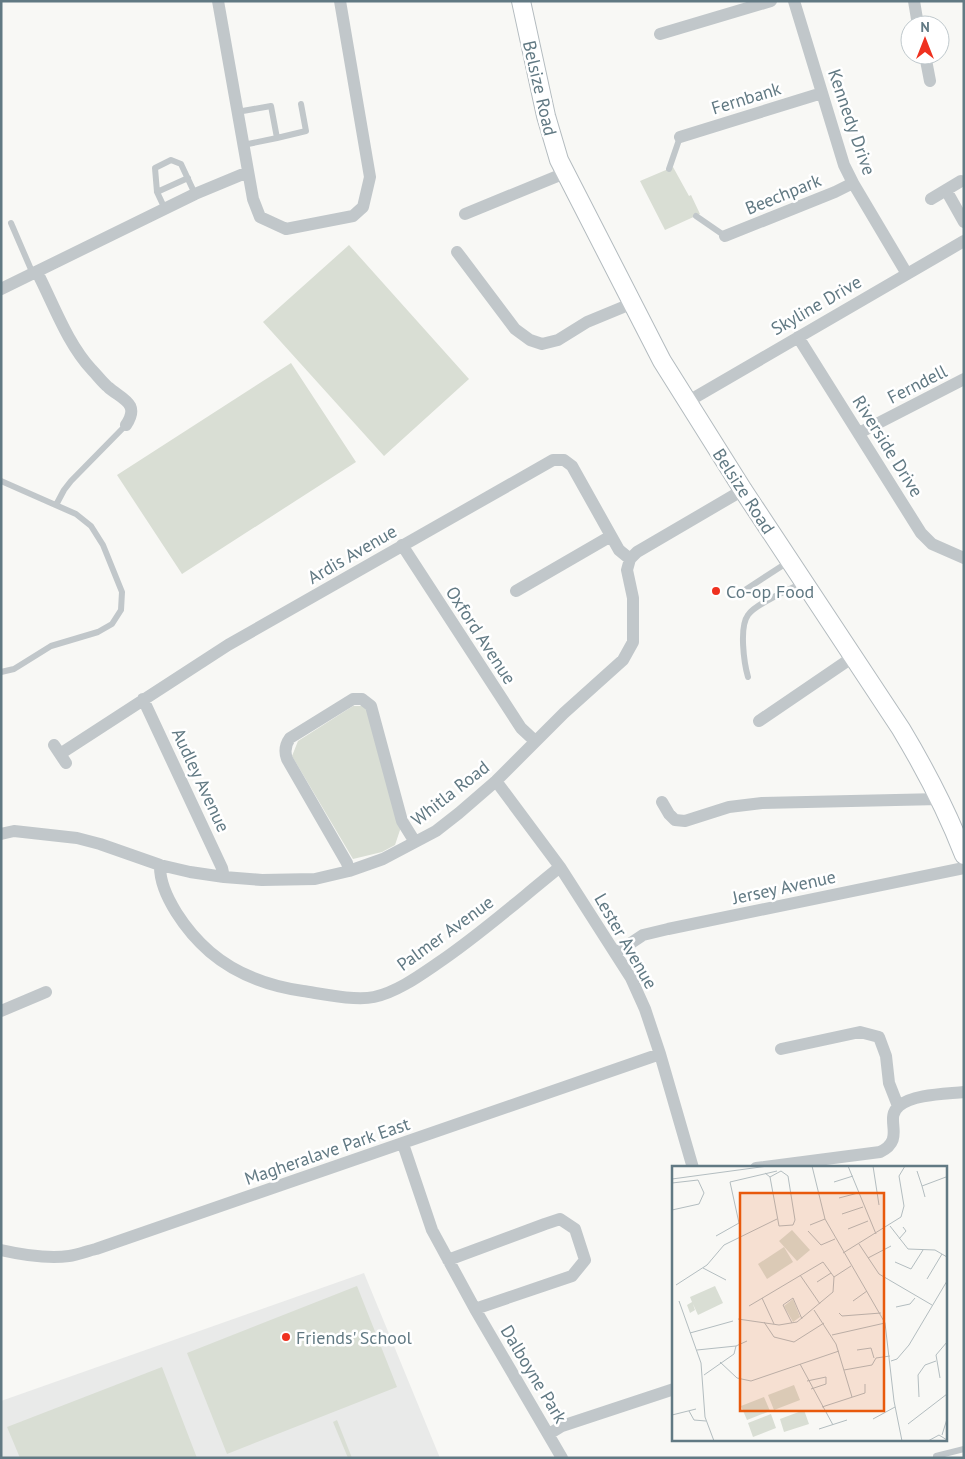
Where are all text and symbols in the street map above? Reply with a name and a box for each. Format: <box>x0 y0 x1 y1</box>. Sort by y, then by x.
north arrow <box>900 15 950 65</box>
text: N <box>920 18 930 36</box>
street label: Belsize Road <box>518 38 562 138</box>
street label: Kennedy Drive <box>823 66 881 178</box>
street label: Fernbank <box>708 76 784 119</box>
street label: Beechpark <box>742 168 825 220</box>
street label: Skyline Drive <box>767 270 865 340</box>
street label: Ferndell <box>883 359 951 409</box>
street label: Riverside Drive <box>848 391 928 501</box>
street label: Belsize Road <box>708 444 780 538</box>
street label: Ardis Avenue <box>303 519 401 589</box>
place label: Co-op Food <box>726 580 814 603</box>
street label: Oxford Avenue <box>441 582 521 688</box>
marker: Co-op Food <box>710 585 722 597</box>
street label: Audley Avenue <box>167 724 235 836</box>
street label: Whitla Road <box>406 755 494 831</box>
street label: Jersey Avenue <box>729 865 838 909</box>
street label: Lester Avenue <box>589 889 663 993</box>
street label: Palmer Avenue <box>392 890 498 976</box>
street label: Magheralave Park East <box>241 1112 413 1190</box>
inset map <box>672 1166 948 1442</box>
street label: Dalboyne Park <box>496 1321 572 1428</box>
place label: Friends' School <box>296 1326 413 1349</box>
marker: Friends' School <box>280 1331 292 1343</box>

